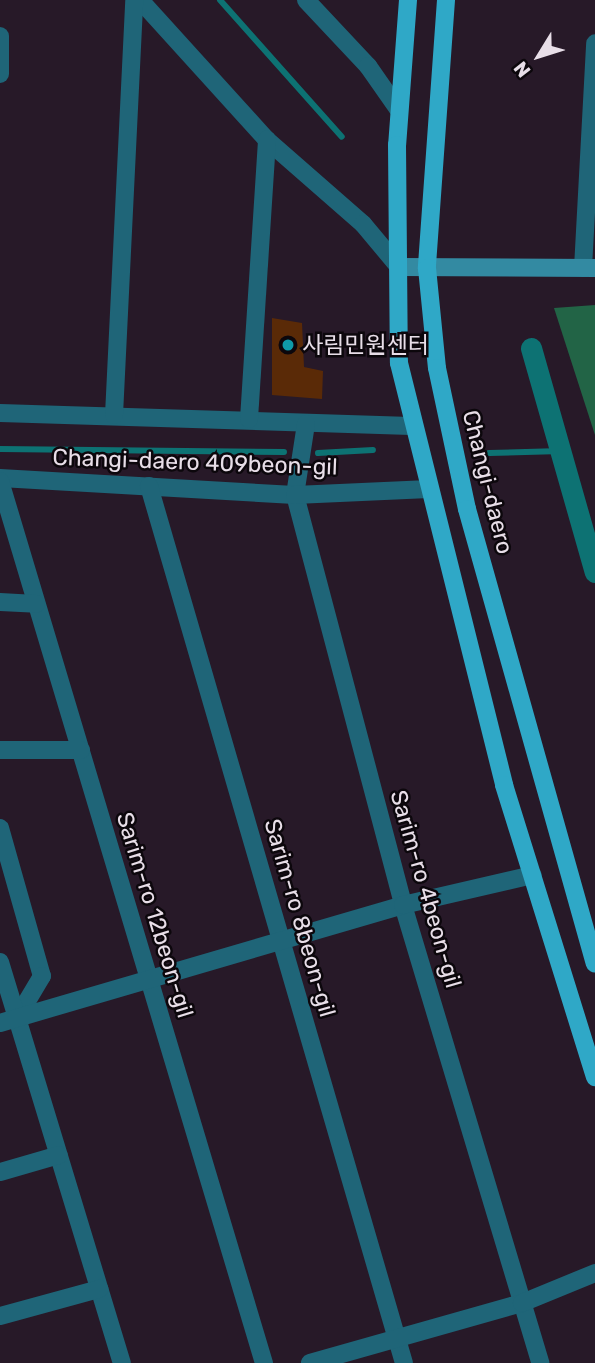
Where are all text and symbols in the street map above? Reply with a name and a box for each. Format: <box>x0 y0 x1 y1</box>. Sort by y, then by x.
north arrow <box>504 21 574 91</box>
text: N <box>509 57 535 82</box>
place label: 사림민원센터 <box>302 331 429 359</box>
marker: 사림민원센터 <box>280 337 296 353</box>
street label: Changi-daero <box>457 407 519 557</box>
street label: Changi-daero 409beon-gil <box>52 443 338 481</box>
street label: Sarim-ro 4beon-gil <box>385 787 467 991</box>
street label: Sarim-ro 12beon-gil <box>111 809 199 1021</box>
street label: Sarim-ro 8beon-gil <box>259 816 341 1020</box>

